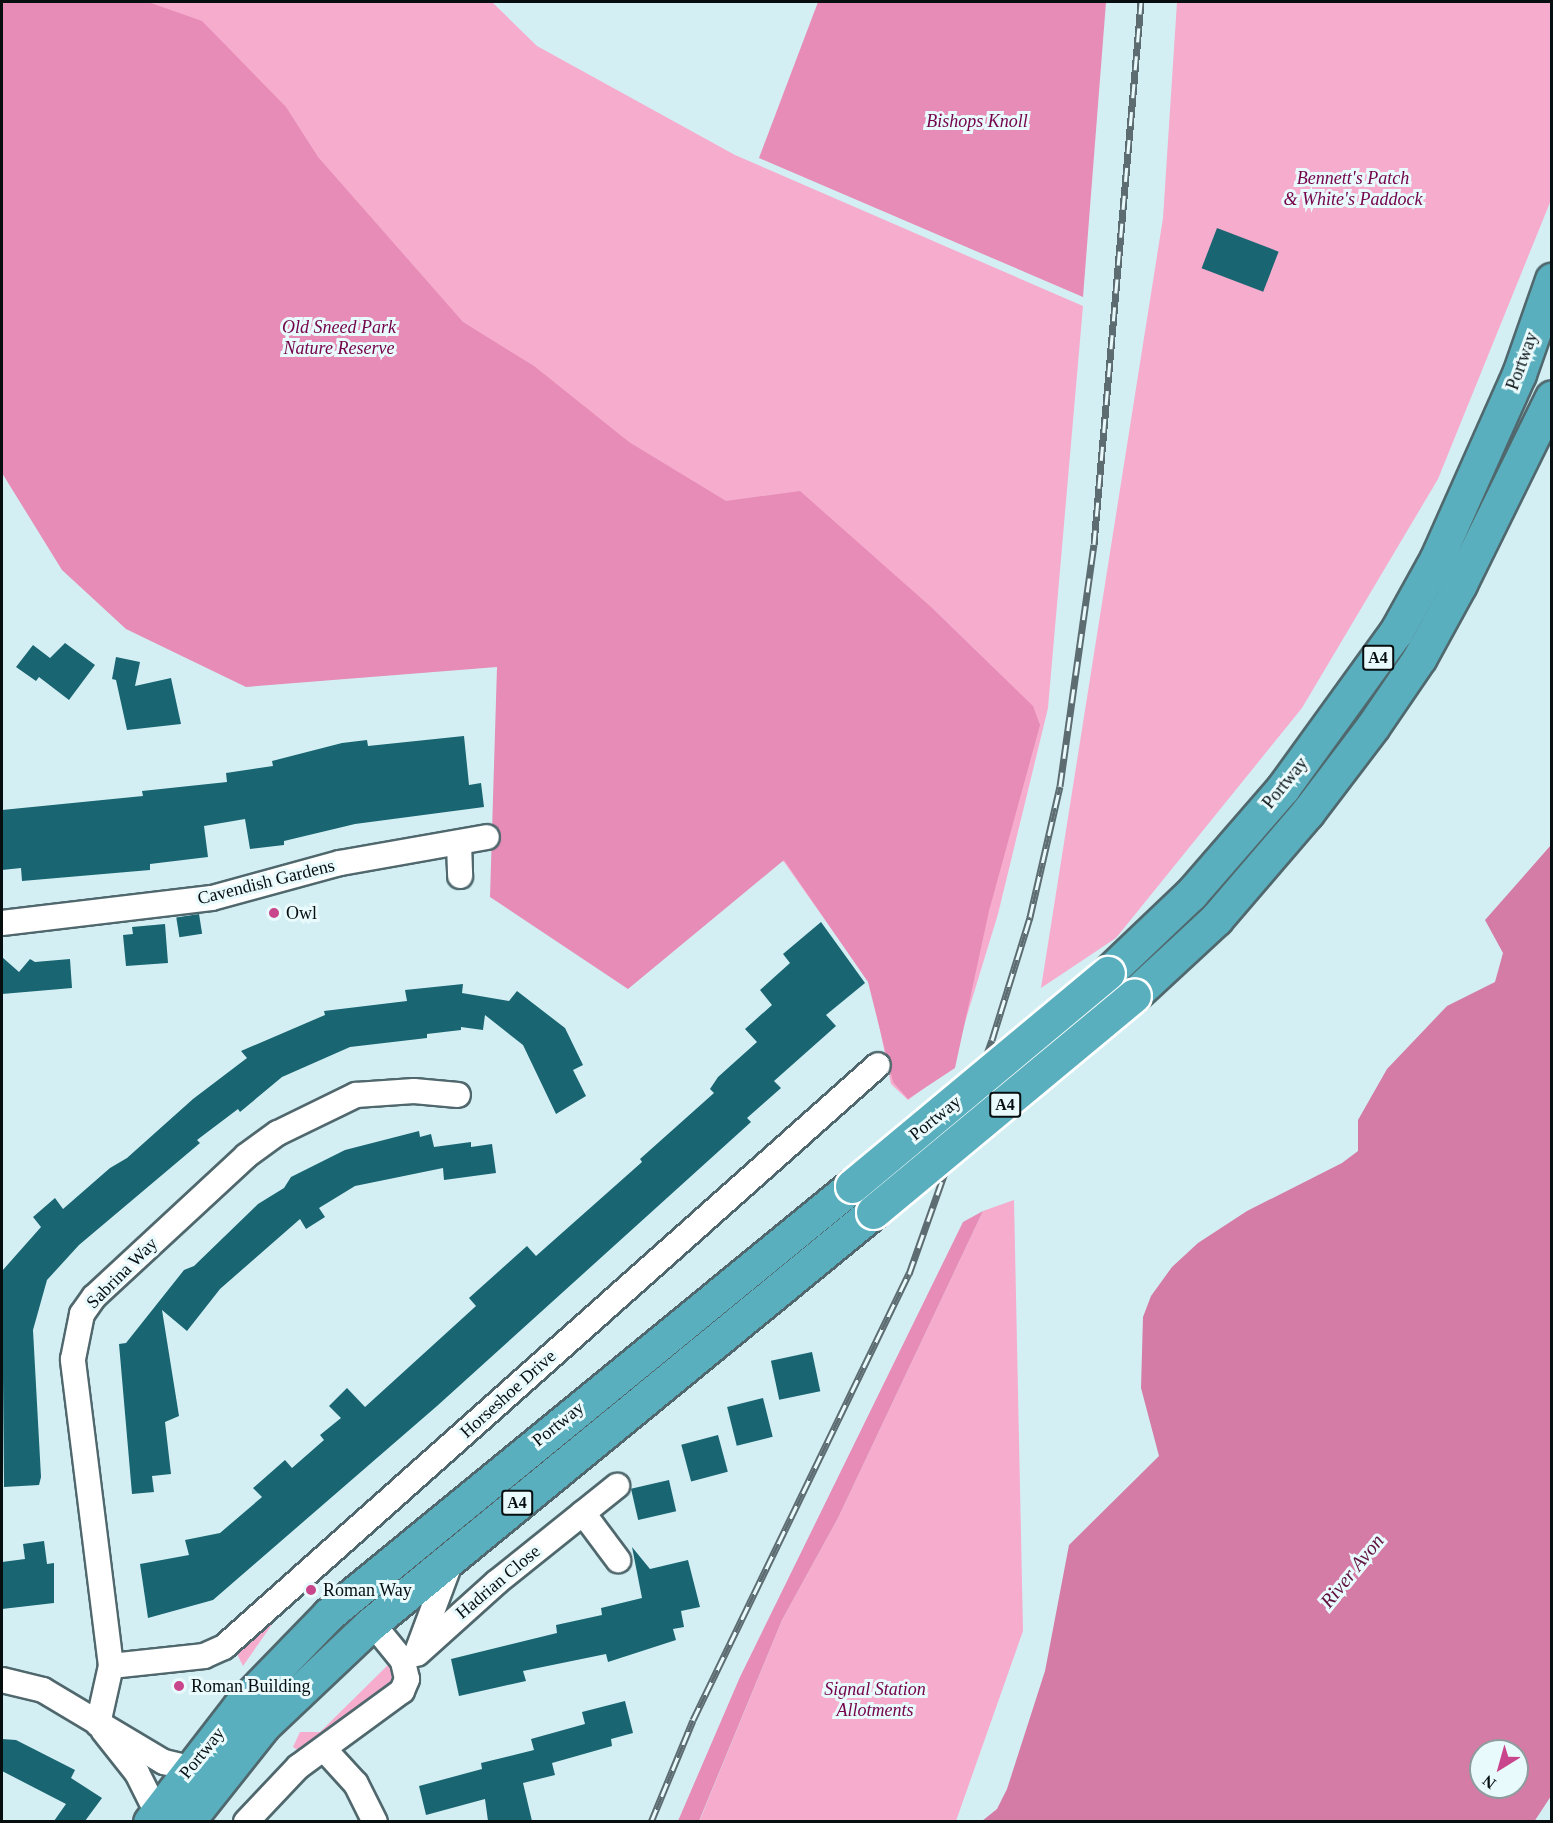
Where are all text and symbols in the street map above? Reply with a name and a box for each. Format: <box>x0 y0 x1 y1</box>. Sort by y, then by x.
park label: Bishops Knoll <box>926 110 1028 132</box>
park label: Bennett's Patch & White's Paddock <box>1284 168 1422 210</box>
park label: Old Sneed Park Nature Reserve <box>282 317 396 360</box>
street label: Portway <box>1502 329 1542 393</box>
road number: A4 <box>1362 645 1394 671</box>
street label: Portway <box>1258 753 1312 813</box>
street label: Cavendish Gardens <box>195 855 337 909</box>
place label: Owl <box>286 902 317 924</box>
marker: Owl <box>267 906 281 920</box>
street label: Portway <box>905 1091 965 1145</box>
road number: A4 <box>988 1092 1022 1118</box>
street label: Sabrina Way <box>82 1233 162 1313</box>
street label: Horseshoe Drive <box>456 1345 560 1443</box>
street label: Portway <box>528 1397 588 1451</box>
road number: A4 <box>500 1490 534 1516</box>
water label: River Avon <box>1315 1529 1389 1613</box>
street label: Hadrian Close <box>451 1540 545 1624</box>
place label: Roman Way <box>323 1579 412 1601</box>
marker: Roman Way <box>304 1583 318 1597</box>
place label: Roman Building <box>191 1675 311 1697</box>
marker: Roman Building <box>172 1679 186 1693</box>
park label: Signal Station Allotments <box>824 1679 926 1722</box>
street label: Portway <box>175 1723 229 1783</box>
north arrow <box>1469 1739 1529 1799</box>
text: N <box>1479 1772 1499 1792</box>

